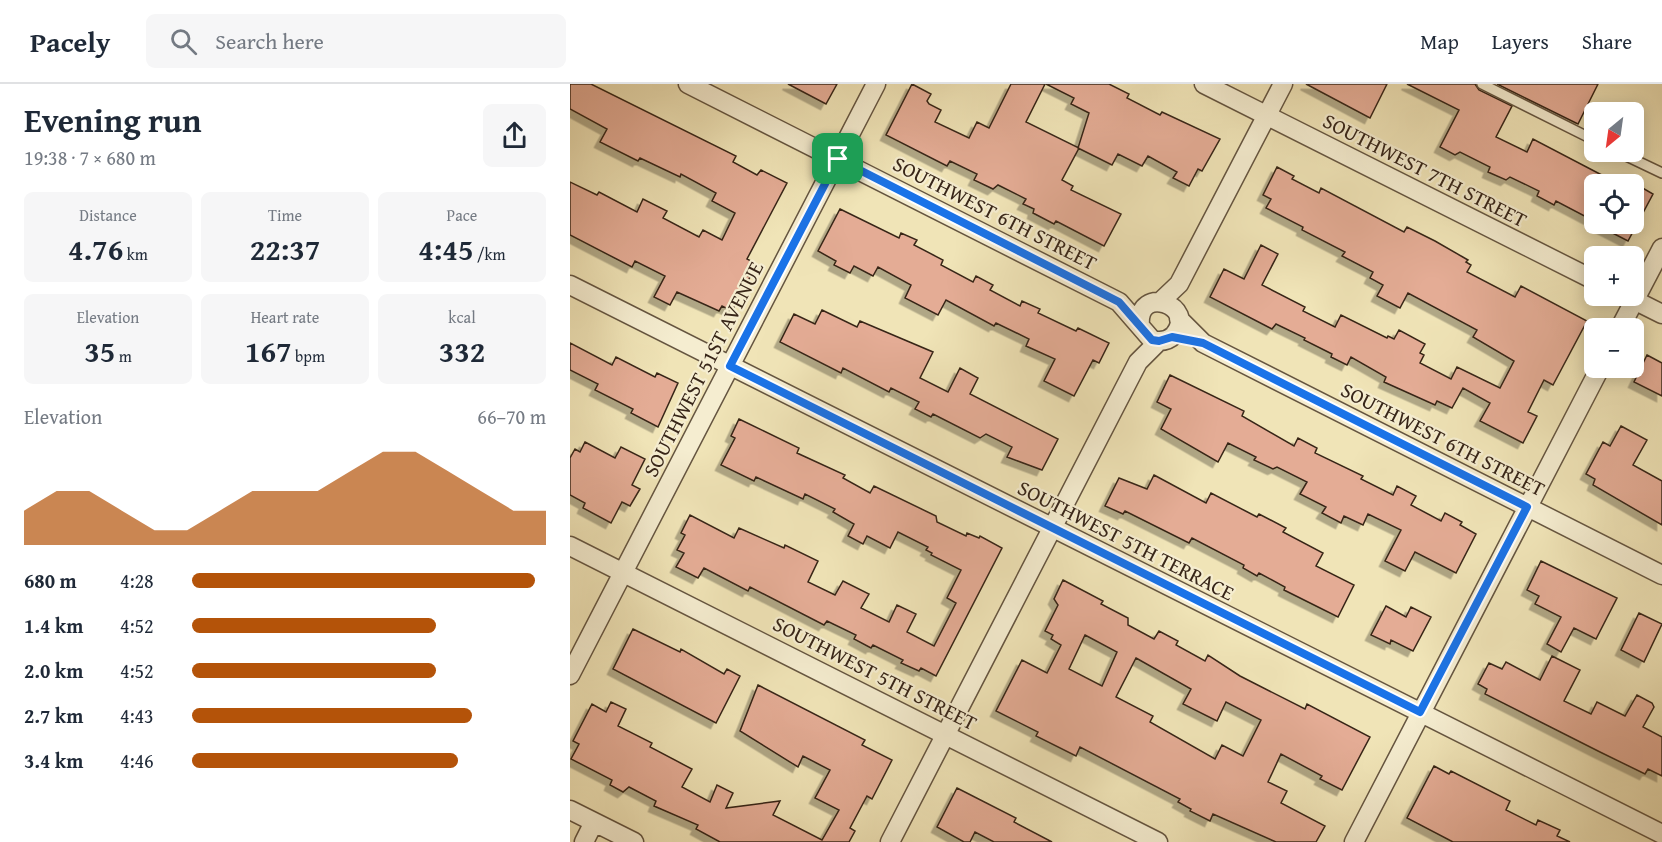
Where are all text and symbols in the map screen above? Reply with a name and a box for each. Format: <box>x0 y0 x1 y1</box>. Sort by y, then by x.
search box <box>146 14 566 68</box>
text: Pacely <box>30 21 110 62</box>
icon: search <box>167 25 200 58</box>
text: Search here <box>215 25 324 57</box>
text: Map <box>1420 26 1459 57</box>
text: Layers <box>1492 26 1549 57</box>
text: Share <box>1582 26 1632 57</box>
text: Evening run <box>24 96 201 144</box>
north arrow <box>1584 102 1644 162</box>
map controls <box>1584 102 1644 378</box>
button: share <box>483 104 546 167</box>
street label: SOUTHWEST 7TH STREET <box>1318 105 1533 235</box>
pin <box>812 133 863 184</box>
icon: arrive <box>821 142 854 175</box>
text: 19:38 · 7 × 680 m <box>24 143 156 172</box>
street label: SOUTHWEST 6TH STREET <box>888 148 1103 278</box>
button: locate <box>1584 174 1644 234</box>
text: Distance <box>79 203 137 227</box>
text: Time <box>268 203 302 227</box>
text: Pace <box>447 203 477 227</box>
text: 4.76 <box>68 227 123 271</box>
text: 22:37 <box>250 227 320 271</box>
text: 4:45 <box>418 227 473 271</box>
text: km <box>123 242 148 266</box>
text: /km <box>473 242 506 266</box>
button: + <box>1584 246 1644 306</box>
street label: SOUTHWEST 51ST AVENUE <box>635 256 771 482</box>
text: Elevation <box>77 305 139 329</box>
text: Heart rate <box>251 305 319 329</box>
text: kcal <box>448 305 476 329</box>
button: − <box>1584 318 1644 378</box>
text: 35 <box>84 329 115 373</box>
text: 167 <box>245 329 292 373</box>
text: 332 <box>439 329 485 373</box>
text: m <box>115 344 132 368</box>
text: bpm <box>292 344 325 368</box>
street label: SOUTHWEST 6TH STREET <box>1336 374 1551 504</box>
text: Elevation <box>24 402 102 431</box>
text: 66–70 m <box>477 402 546 431</box>
street label: SOUTHWEST 5TH TERRACE <box>1012 472 1240 608</box>
text: 680 m <box>24 566 77 595</box>
text: 4:28 <box>120 566 154 595</box>
street label: SOUTHWEST 5TH STREET <box>768 608 983 738</box>
text: 1.4 km <box>24 611 83 640</box>
text: 4:52 <box>120 611 154 640</box>
text: 2.0 km <box>24 656 83 685</box>
text: 4:52 <box>120 656 154 685</box>
text: 2.7 km <box>24 701 83 730</box>
text: 4:43 <box>120 701 154 730</box>
text: 3.4 km <box>24 746 83 775</box>
text: 4:46 <box>120 746 154 775</box>

